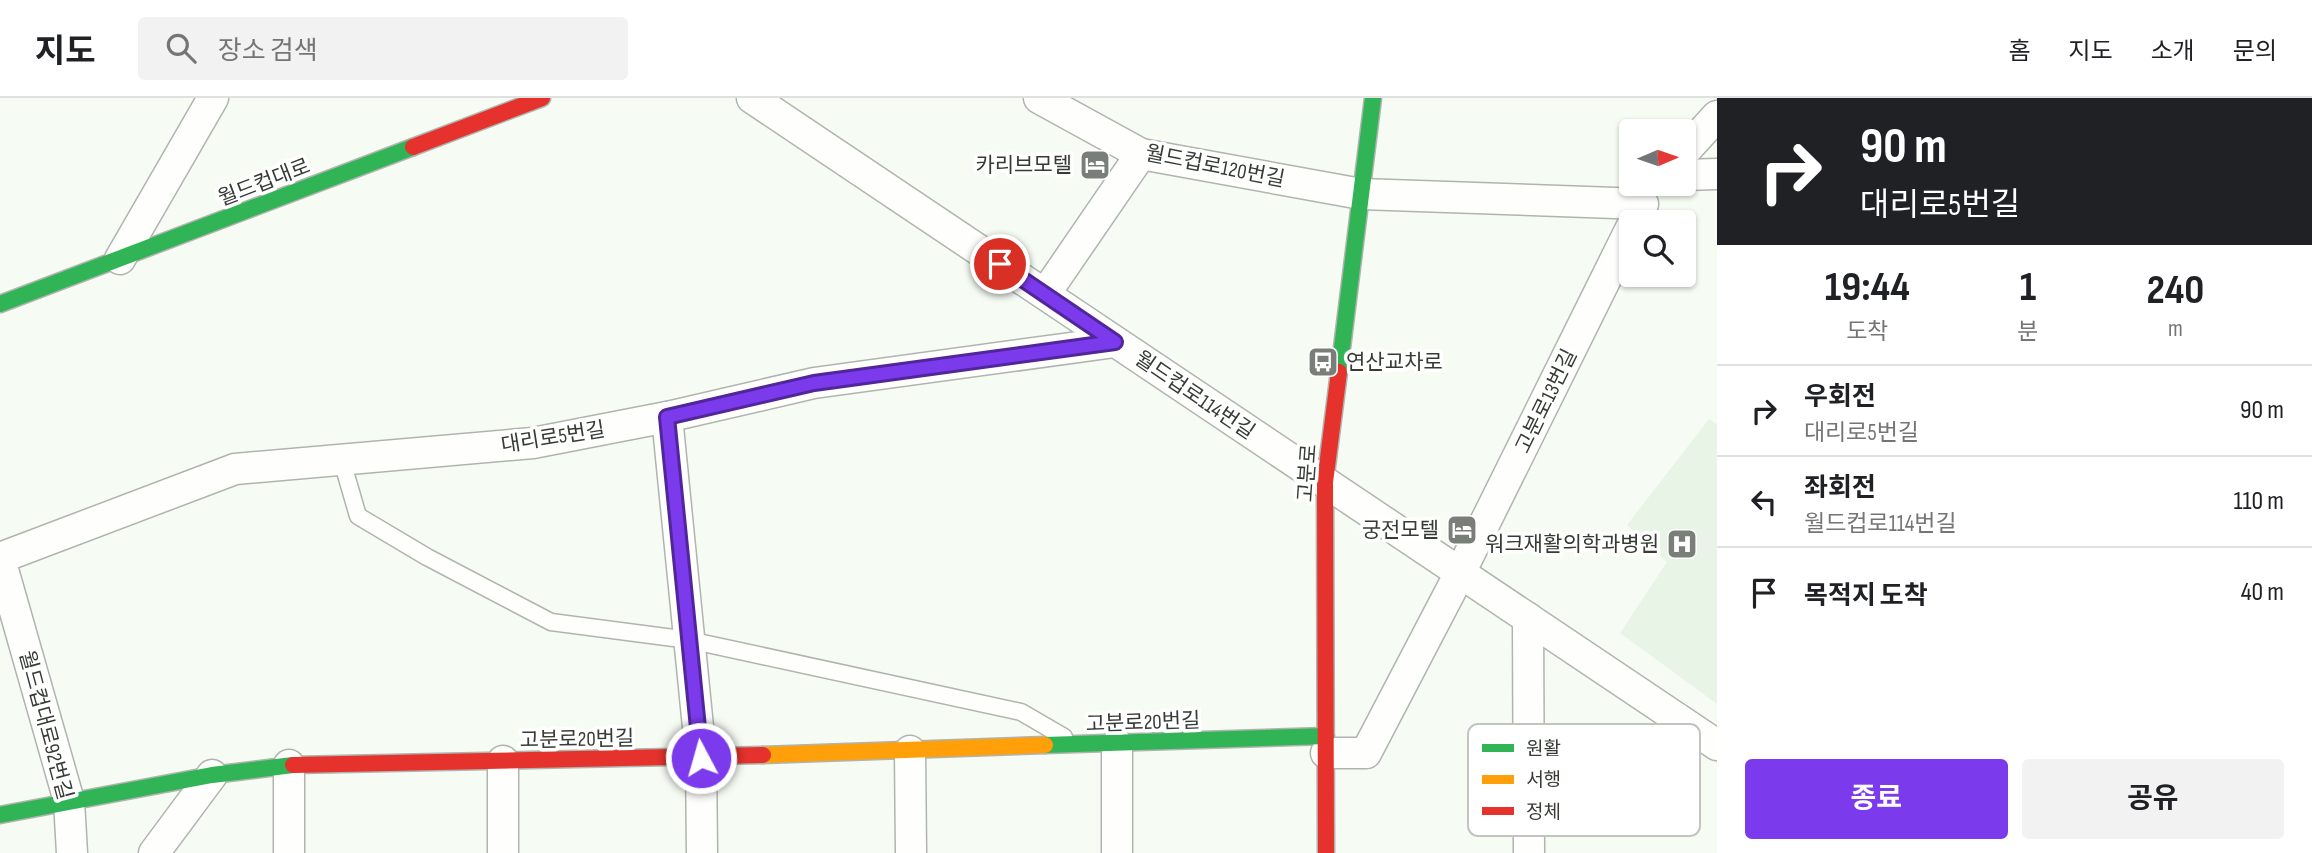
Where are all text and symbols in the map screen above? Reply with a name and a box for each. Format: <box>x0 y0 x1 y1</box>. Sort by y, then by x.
search box <box>138 17 628 80</box>
icon: search <box>162 29 200 67</box>
text: 지도 <box>35 32 96 72</box>
text: 장소 검색 <box>218 36 318 67</box>
text: 홈 <box>2008 37 2030 66</box>
text: 지도 <box>2068 37 2113 66</box>
text: 소개 <box>2151 37 2195 66</box>
text: 문의 <box>2233 37 2277 66</box>
text: 90 m <box>1860 118 1947 177</box>
north arrow <box>1619 119 1696 196</box>
map controls <box>1619 119 1696 287</box>
icon: right <box>1745 126 1836 217</box>
street label: 월드컵로120번길 <box>1143 141 1287 192</box>
hotel icon: 카리브모텔 <box>1078 148 1112 182</box>
street label: 월드컵대로 <box>215 153 314 211</box>
place label: 카리브모텔 <box>975 153 1072 178</box>
text: 대리로5번길 <box>1860 186 2020 225</box>
button: search <box>1619 210 1696 287</box>
pin <box>970 234 1030 294</box>
icon: arrive <box>981 245 1019 283</box>
text: 19:44 <box>1825 262 1910 313</box>
text: 1 <box>2020 262 2036 313</box>
text: 240 <box>2146 265 2204 316</box>
text: m <box>2168 315 2183 343</box>
text: 도착 <box>1846 318 1888 346</box>
text: 분 <box>2018 318 2039 346</box>
bus stop icon: 연산교차로 <box>1306 345 1340 379</box>
street label: 고분로13번길 <box>1511 345 1582 457</box>
street label: 월드컵로114번길 <box>1130 346 1259 445</box>
place label: 연산교차로 <box>1346 350 1443 375</box>
text: 우회전 <box>1804 382 1876 413</box>
icon: right <box>1745 392 1783 430</box>
text: 90 m <box>2240 395 2284 426</box>
street label: 대리로5번길 <box>499 417 607 458</box>
text: 대리로5번길 <box>1804 419 1919 447</box>
street label: 고분로 <box>1293 443 1322 503</box>
text: 좌회전 <box>1804 473 1876 504</box>
icon: left <box>1745 483 1783 521</box>
text: 110 m <box>2233 486 2284 517</box>
text: 월드컵로114번길 <box>1804 510 1957 538</box>
hotel icon: 궁전모텔 <box>1445 513 1479 547</box>
place label: 궁전모텔 <box>1362 518 1439 543</box>
hospital icon: 워크재활의학과병원 <box>1665 527 1699 561</box>
place label: 워크재활의학과병원 <box>1485 532 1659 557</box>
icon: arrive <box>1745 574 1783 612</box>
text: 40 m <box>2241 577 2284 608</box>
text: 목적지 도착 <box>1804 581 1928 612</box>
street label: 월드컵대로92번길 <box>14 648 77 802</box>
street label: 고분로20번길 <box>1085 708 1201 737</box>
position arrow <box>664 721 738 795</box>
legend <box>1468 724 1700 836</box>
street label: 고분로20번길 <box>519 726 635 753</box>
text: 원활 <box>1526 738 1561 761</box>
button: 종료 <box>1745 759 2008 839</box>
button: 공유 <box>2022 759 2284 839</box>
text: 서행 <box>1526 769 1561 792</box>
text: 정체 <box>1526 801 1561 824</box>

